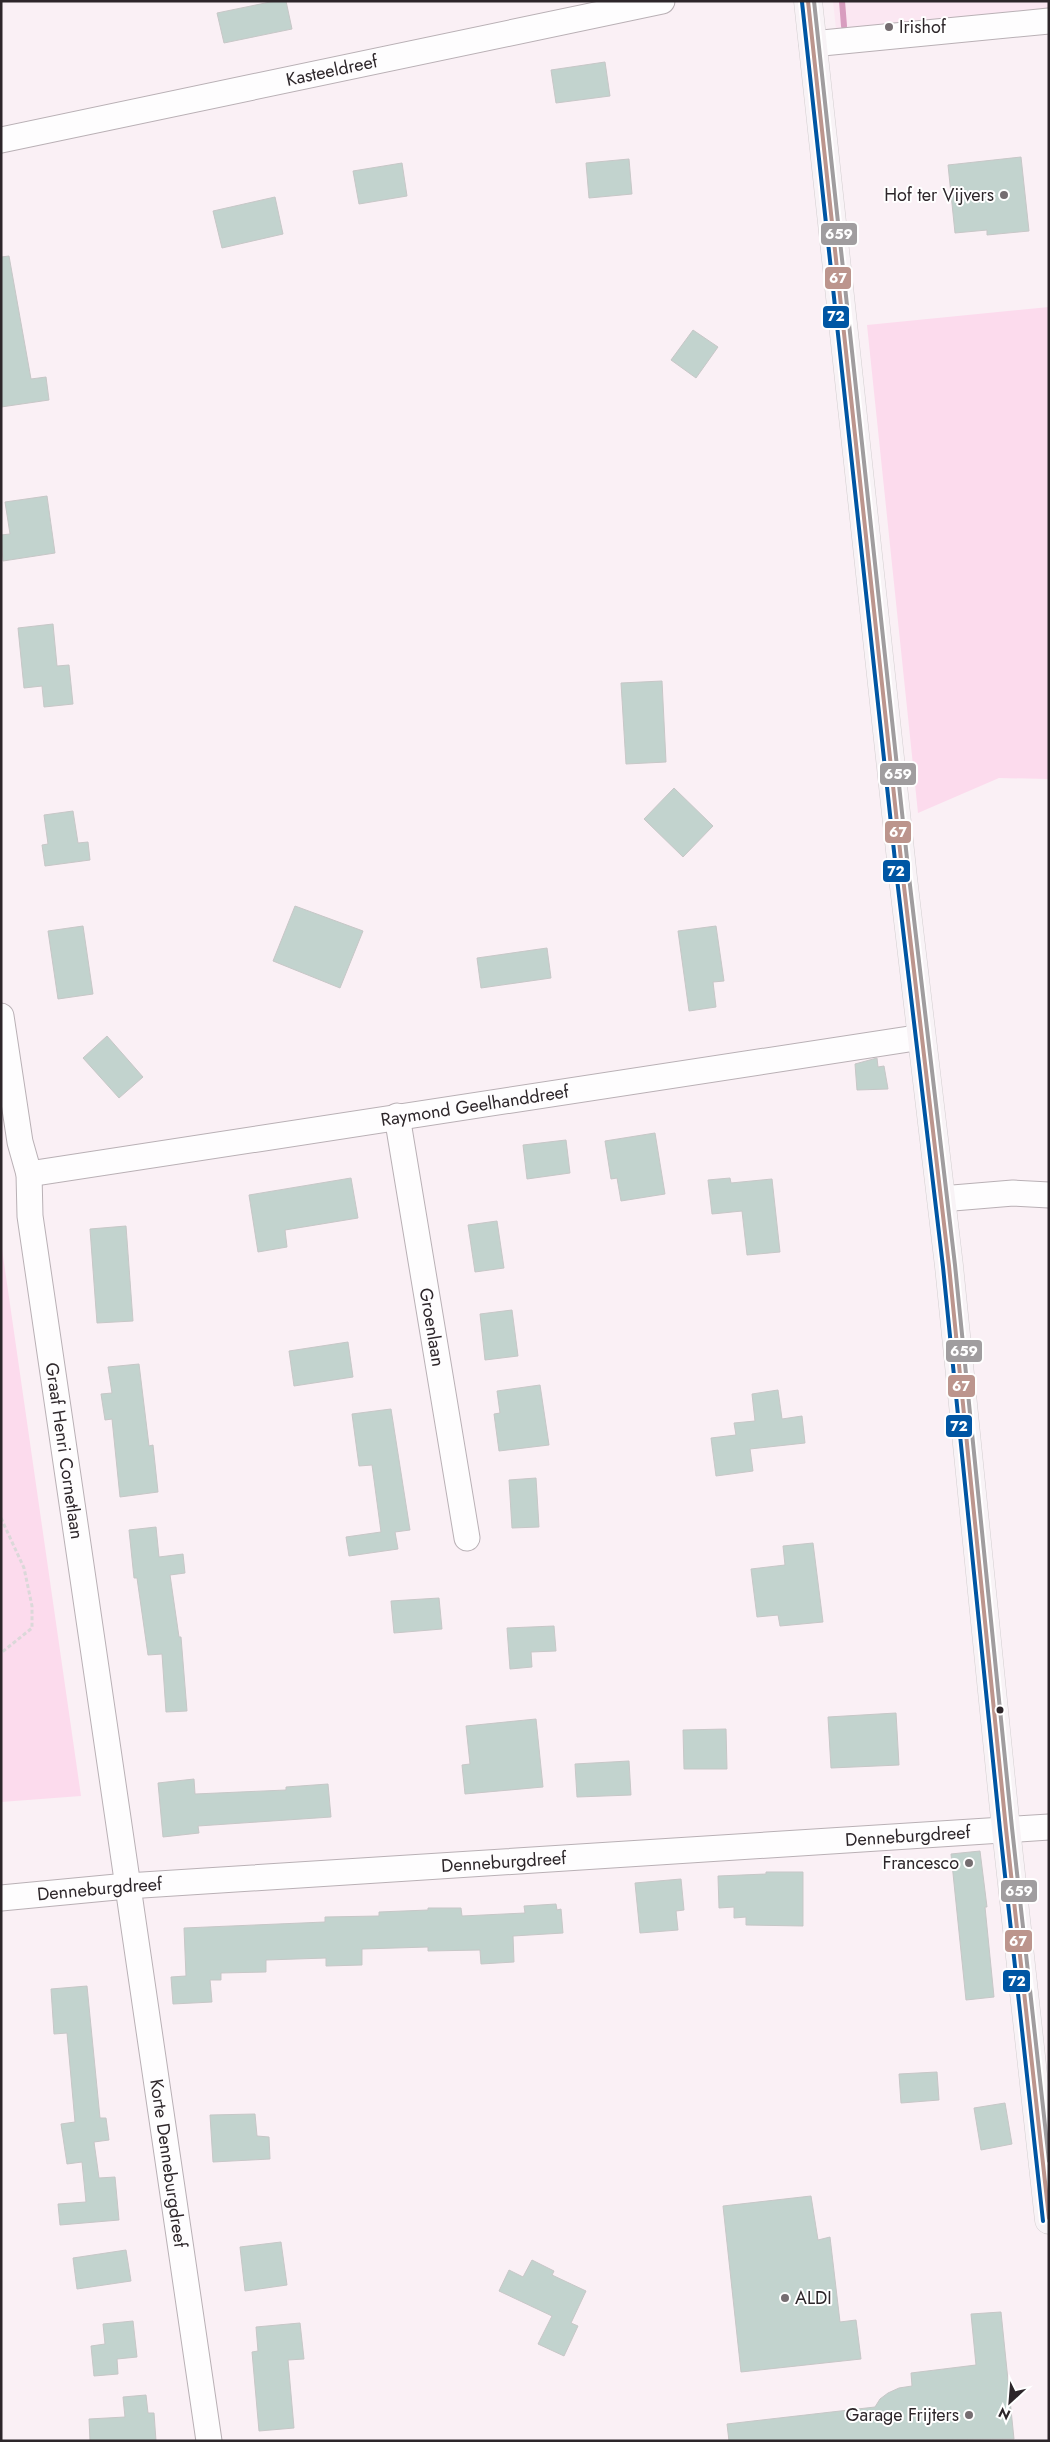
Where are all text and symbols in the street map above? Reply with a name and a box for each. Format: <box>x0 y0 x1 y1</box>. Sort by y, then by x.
place label: Irishof <box>899 14 947 40</box>
marker: Irishof <box>883 21 895 33</box>
street label: Kasteeldreef <box>284 48 381 93</box>
place label: Hof ter Vijvers <box>884 182 994 208</box>
marker: Hof ter Vijvers <box>998 189 1010 201</box>
line badge: 659 <box>820 222 858 246</box>
text: 659 <box>825 224 853 244</box>
line badge: 67 <box>824 266 852 290</box>
text: 67 <box>829 268 847 288</box>
line badge: 72 <box>822 305 850 329</box>
text: 72 <box>827 306 845 326</box>
line badge: 659 <box>879 762 917 786</box>
text: 659 <box>884 764 912 784</box>
line badge: 67 <box>884 820 912 844</box>
text: 67 <box>889 822 907 842</box>
line badge: 72 <box>882 859 911 883</box>
text: 72 <box>887 861 905 881</box>
street label: Raymond Geelhanddreef <box>379 1078 571 1133</box>
street label: Groenlaan <box>413 1286 451 1368</box>
line badge: 659 <box>945 1339 983 1363</box>
text: 659 <box>950 1341 978 1361</box>
street label: Graaf Henri Cornetlaan <box>39 1361 90 1541</box>
line badge: 67 <box>947 1374 976 1398</box>
text: 67 <box>952 1376 970 1396</box>
line badge: 72 <box>945 1414 973 1438</box>
text: 72 <box>950 1416 968 1436</box>
unlabelled marker <box>995 1705 1005 1715</box>
street label: Denneburgdreef <box>844 1819 972 1853</box>
street label: Denneburgdreef <box>440 1845 568 1879</box>
place label: Francesco <box>883 1850 959 1876</box>
marker: Francesco <box>963 1857 975 1869</box>
street label: Denneburgdreef <box>36 1871 164 1908</box>
line badge: 659 <box>1000 1879 1038 1903</box>
text: 659 <box>1005 1881 1033 1901</box>
line badge: 67 <box>1004 1929 1033 1953</box>
text: 67 <box>1009 1931 1027 1951</box>
line badge: 72 <box>1002 1969 1031 1993</box>
text: 72 <box>1008 1971 1026 1991</box>
street label: Korte Denneburgdreef <box>143 2077 194 2250</box>
place label: ALDI <box>795 2285 832 2311</box>
marker: ALDI <box>779 2292 791 2304</box>
north arrow <box>985 2377 1035 2427</box>
place label: Garage Frijters <box>846 2402 959 2428</box>
text: N <box>995 2402 1014 2425</box>
marker: Garage Frijters <box>963 2409 975 2421</box>

